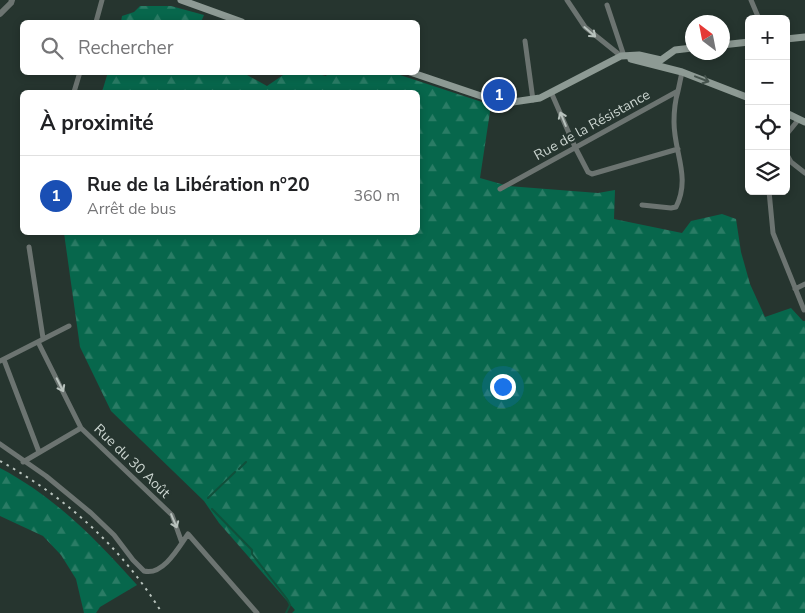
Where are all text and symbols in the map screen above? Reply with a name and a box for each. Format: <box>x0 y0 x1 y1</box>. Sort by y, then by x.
north arrow <box>685 15 730 60</box>
map controls <box>745 15 790 195</box>
button: + <box>745 15 790 60</box>
search box <box>20 20 420 75</box>
one-way arrow <box>584 26 597 37</box>
icon: search <box>38 34 66 62</box>
text: Rechercher <box>78 35 173 61</box>
button: − <box>745 60 790 105</box>
one-way arrow <box>694 75 709 84</box>
pin: 1 <box>483 76 515 114</box>
street label: Rue de la Résistance <box>531 85 653 165</box>
button: locate <box>745 105 790 150</box>
text: À proximité <box>40 109 154 137</box>
one-way arrow <box>558 112 568 127</box>
button: layers <box>745 150 790 195</box>
text: Rue de la Libération n°20 <box>87 172 310 198</box>
text: 1 <box>51 185 61 207</box>
text: 360 m <box>353 185 400 207</box>
text: Arrêt de bus <box>87 198 176 220</box>
your location <box>490 374 516 400</box>
one-way arrow <box>55 378 65 393</box>
street label: Rue du 30 Août <box>90 420 174 502</box>
one-way arrow <box>170 513 180 528</box>

